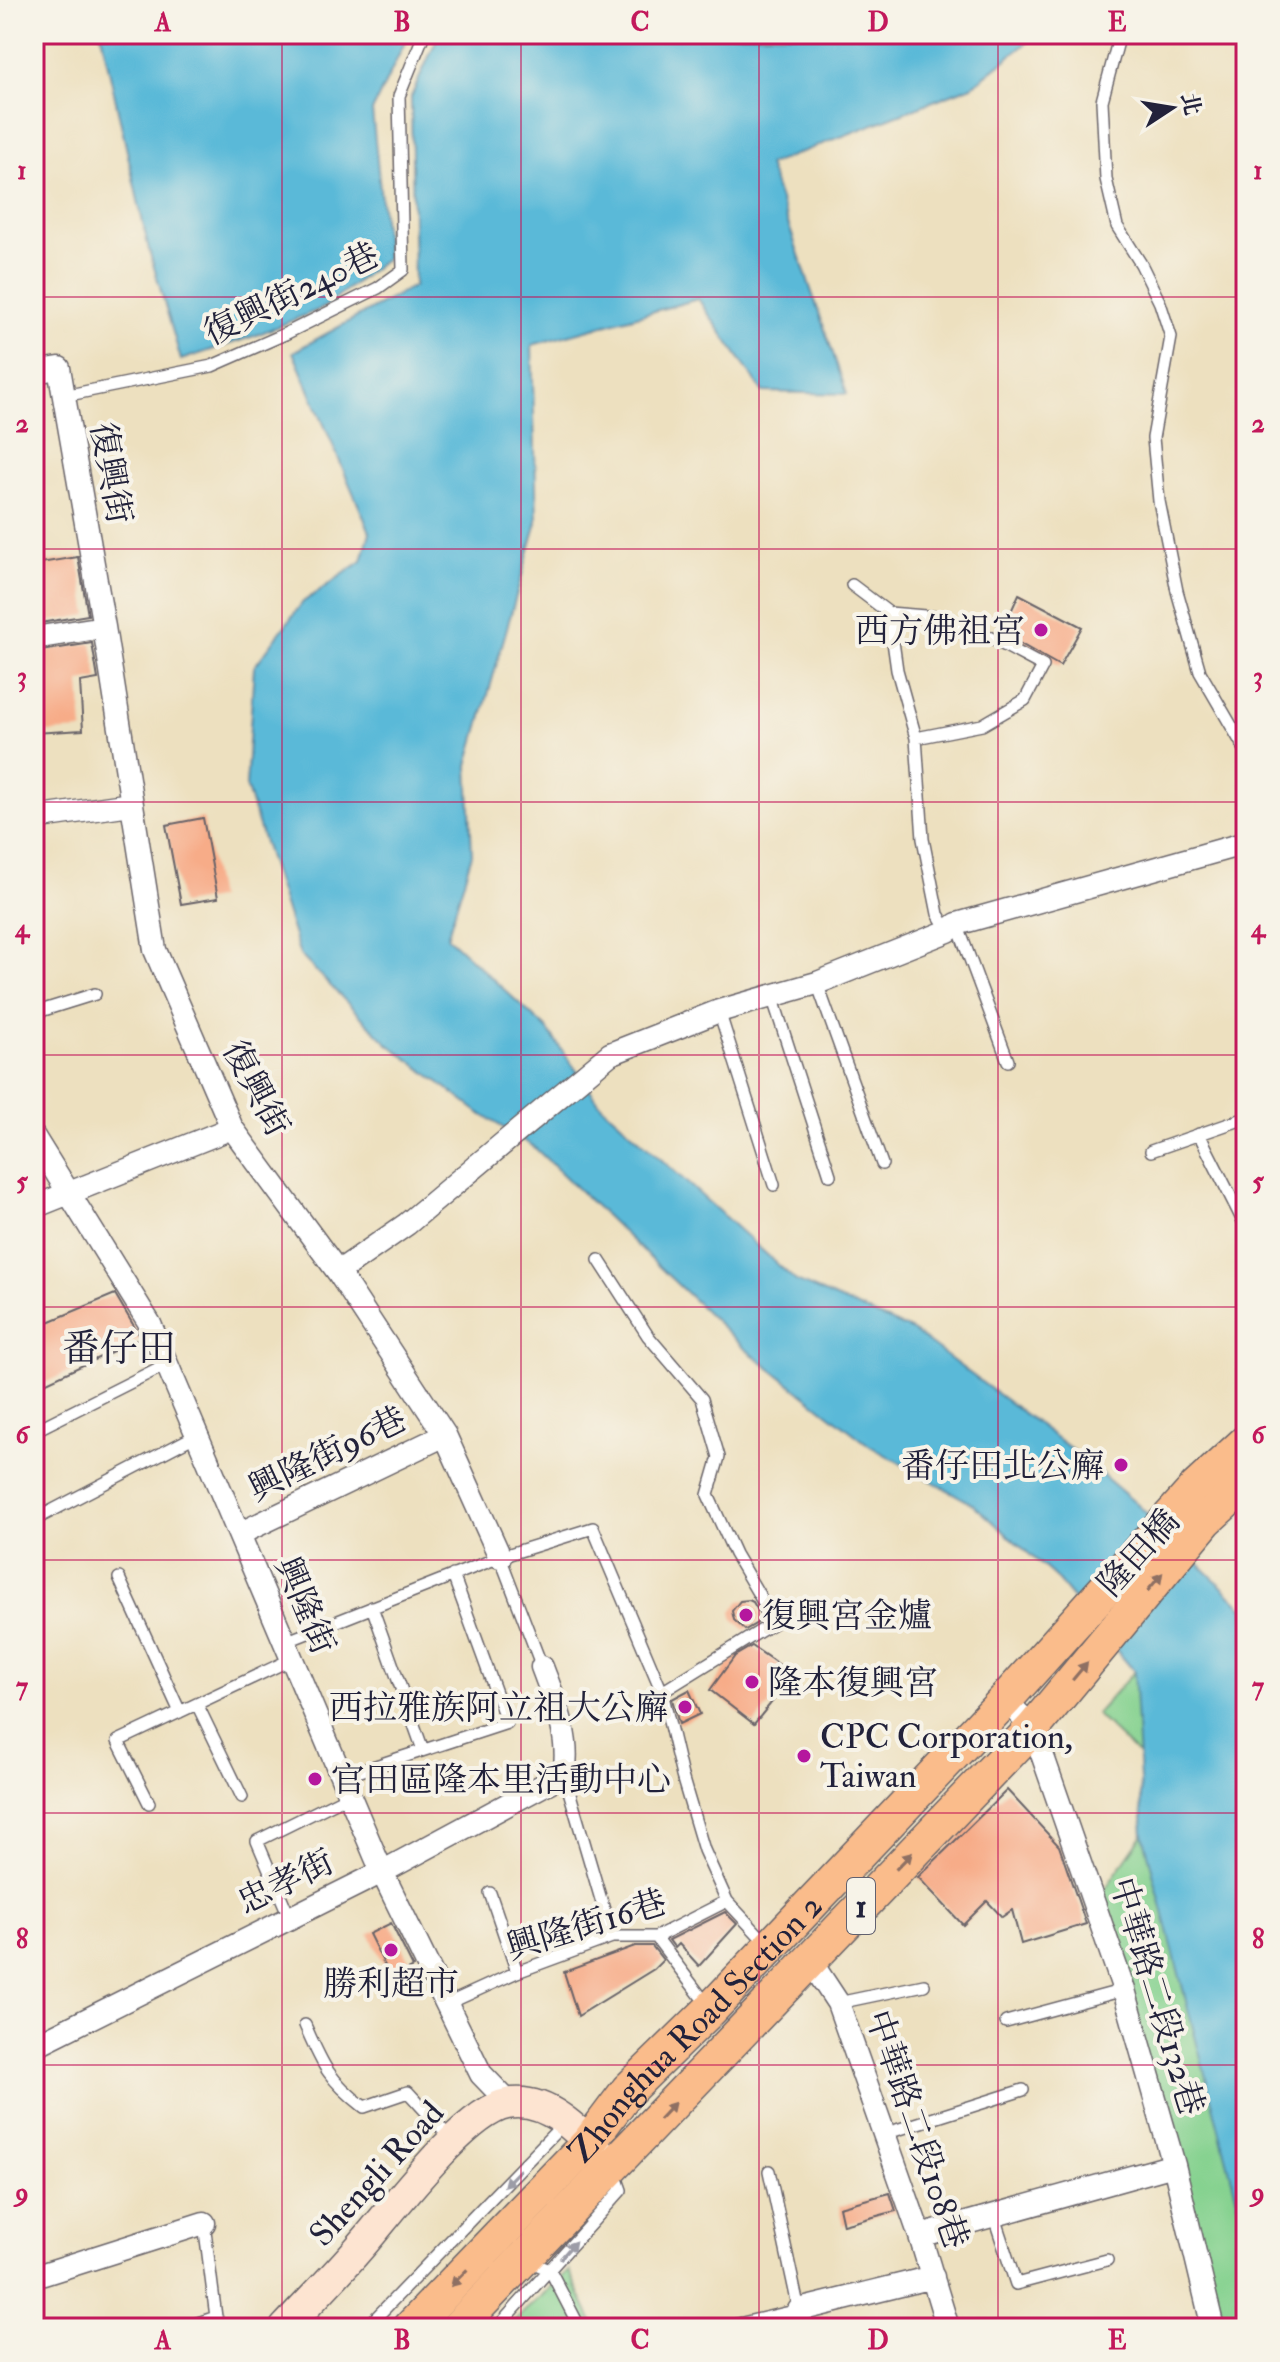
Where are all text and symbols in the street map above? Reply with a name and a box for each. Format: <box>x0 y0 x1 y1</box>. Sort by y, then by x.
text: A <box>154 7 172 39</box>
text: B <box>393 7 411 39</box>
text: C <box>630 7 650 39</box>
text: D <box>867 7 889 39</box>
text: E <box>1108 7 1127 39</box>
north arrow <box>1132 68 1212 148</box>
text: 北 <box>1175 90 1207 118</box>
text: 1 <box>17 155 27 187</box>
text: 1 <box>1253 155 1263 187</box>
street label: 復興街240巷 <box>197 234 386 355</box>
text: 2 <box>15 408 29 440</box>
text: 2 <box>1251 408 1265 440</box>
street label: 復興街 <box>80 419 141 527</box>
place label: 西方佛祖宮 <box>855 610 1025 653</box>
marker: 西方佛祖宮 <box>1032 621 1050 639</box>
text: 3 <box>17 661 27 693</box>
text: 3 <box>1253 661 1263 693</box>
text: 4 <box>14 913 31 945</box>
text: 4 <box>1250 913 1267 945</box>
street label: 復興街 <box>213 1034 299 1144</box>
text: 5 <box>16 1166 28 1198</box>
text: 5 <box>1252 1166 1264 1198</box>
district label: 番仔田 <box>62 1325 176 1373</box>
street label: 興隆街96巷 <box>242 1398 414 1511</box>
text: 6 <box>15 1419 30 1451</box>
text: 6 <box>1251 1419 1266 1451</box>
place label: 番仔田北公廨 <box>901 1445 1105 1488</box>
marker: 番仔田北公廨 <box>1112 1456 1130 1474</box>
street label: 隆田橋 <box>1089 1501 1189 1605</box>
street label: 興隆街 <box>265 1550 344 1661</box>
one-way arrow <box>1146 1572 1163 1592</box>
place label: 復興宮金爐 <box>762 1595 932 1638</box>
marker: 復興宮金爐 <box>737 1606 755 1624</box>
one-way arrow <box>1071 1661 1088 1681</box>
place label: 隆本復興宮 <box>768 1662 938 1705</box>
text: 7 <box>16 1671 28 1703</box>
text: 7 <box>1252 1671 1264 1703</box>
marker: 隆本復興宮 <box>743 1673 761 1691</box>
place label: 西拉雅族阿立祖大公廨 <box>329 1687 669 1730</box>
marker: 西拉雅族阿立祖大公廨 <box>676 1698 694 1716</box>
place label: CPC Corporation, Taiwan <box>820 1716 1073 1798</box>
marker: CPC Corporation, Taiwan <box>795 1747 813 1765</box>
place label: 官田區隆本里活動中心 <box>331 1759 671 1802</box>
marker: 官田區隆本里活動中心 <box>306 1770 324 1788</box>
street label: 忠孝街 <box>230 1841 341 1924</box>
one-way arrow <box>894 1852 912 1871</box>
street label: 中華路二段132巷 <box>1100 1872 1213 2121</box>
road number: 1 <box>847 1878 875 1934</box>
street label: 興隆街16巷 <box>501 1881 672 1970</box>
street label: Zhonghua Road Section 2 <box>560 1885 832 2173</box>
text: 8 <box>16 1924 28 1956</box>
text: 8 <box>1252 1924 1264 1956</box>
marker: 勝利超市 <box>382 1941 400 1959</box>
place label: 勝利超市 <box>323 1963 459 2006</box>
street label: 中華路二段108巷 <box>856 2005 977 2254</box>
street label: Shengli Road <box>301 2092 454 2256</box>
one-way arrow <box>657 2102 676 2121</box>
one-way arrow <box>503 2168 522 2187</box>
text: 9 <box>12 2177 29 2209</box>
text: 9 <box>1248 2177 1265 2209</box>
one-way arrow <box>559 2240 576 2260</box>
one-way arrow <box>450 2268 468 2287</box>
text: A <box>154 2325 172 2357</box>
text: B <box>393 2325 411 2357</box>
text: C <box>630 2325 650 2357</box>
text: D <box>867 2325 889 2357</box>
text: E <box>1108 2325 1127 2357</box>

